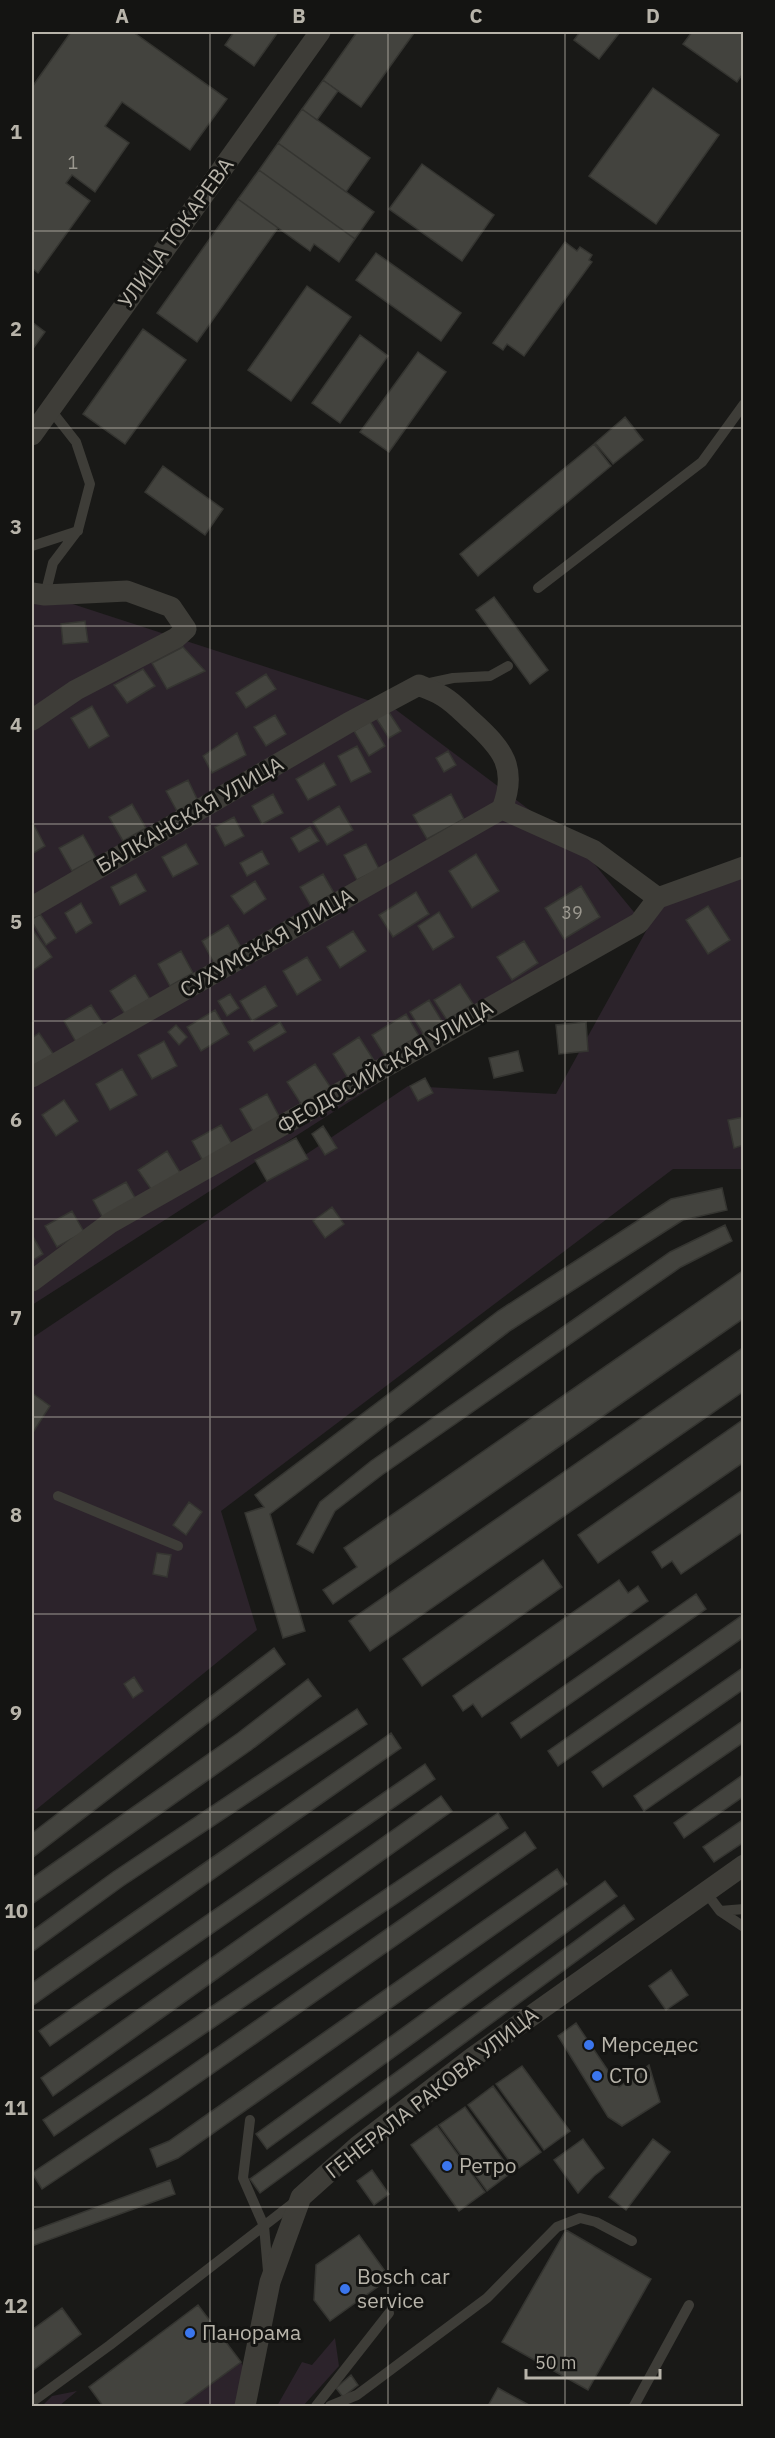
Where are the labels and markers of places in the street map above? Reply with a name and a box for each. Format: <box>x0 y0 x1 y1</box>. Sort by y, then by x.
place label: Мерседес <box>601 2030 698 2058</box>
marker: Мерседес <box>582 2038 596 2052</box>
place label: СТО <box>609 2061 648 2089</box>
marker: СТО <box>590 2069 604 2083</box>
place label: Ретро <box>459 2151 516 2179</box>
marker: Ретро <box>440 2159 454 2173</box>
place label: Bosch car service <box>357 2262 450 2314</box>
marker: Bosch car service <box>338 2282 352 2296</box>
place label: Панорама <box>202 2318 301 2346</box>
marker: Панорама <box>183 2326 197 2340</box>

